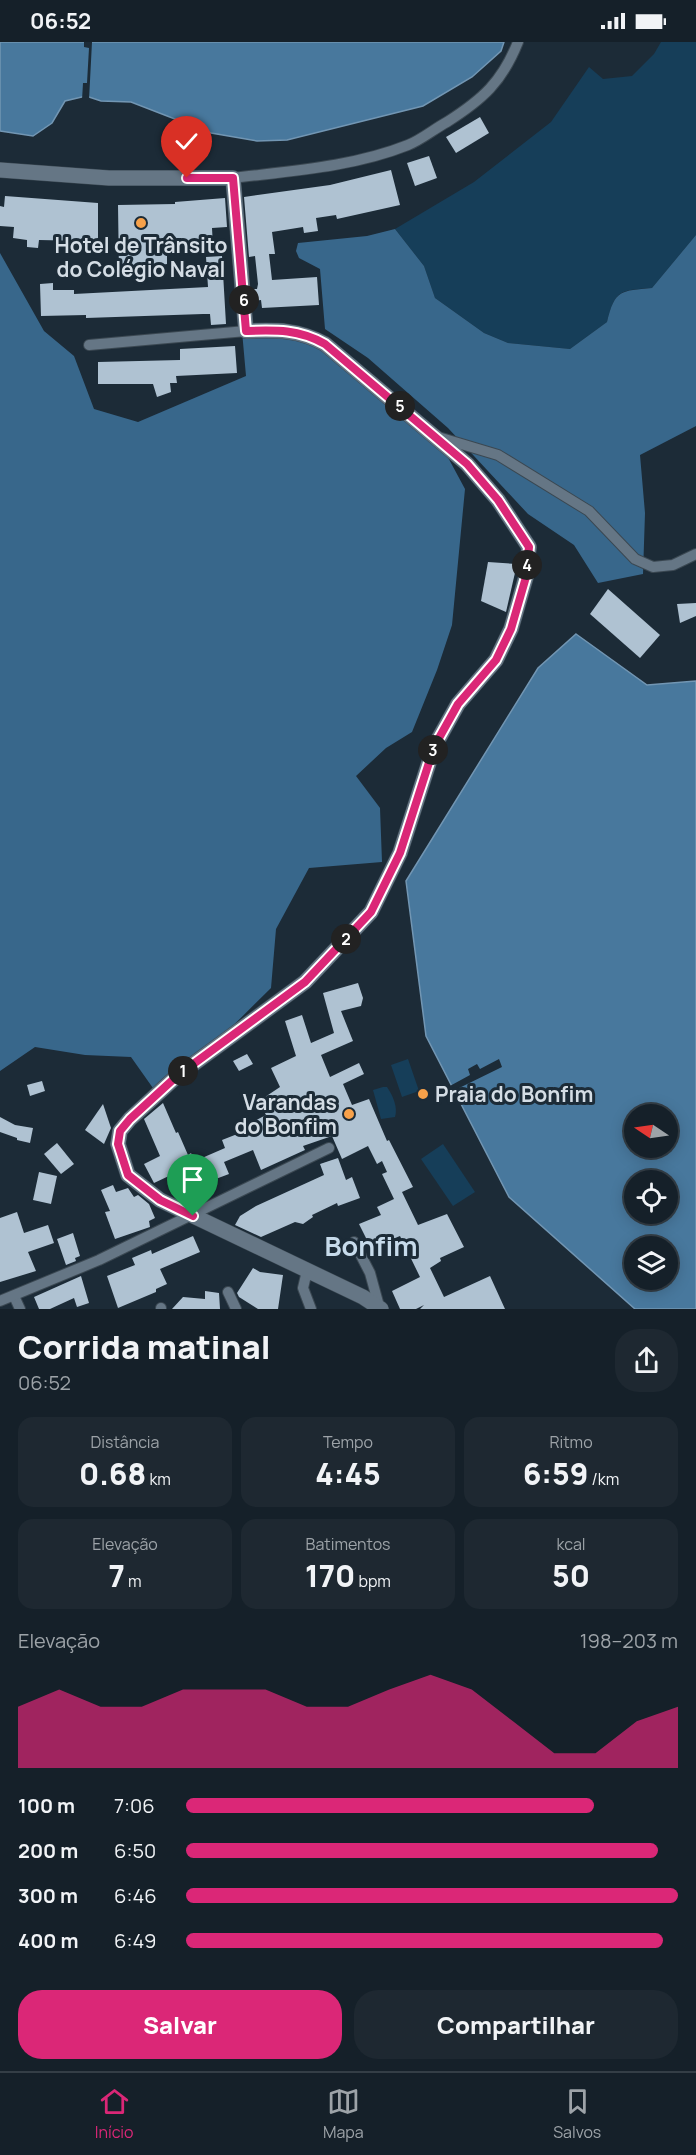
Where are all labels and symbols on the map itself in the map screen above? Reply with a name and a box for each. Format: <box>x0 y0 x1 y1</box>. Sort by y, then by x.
pin <box>161 116 212 178</box>
marker: Hotel de Trânsito do Colégio Naval <box>134 216 148 230</box>
place label: Hotel de Trânsito do Colégio Naval <box>55 231 228 283</box>
pin: 6 <box>229 285 259 315</box>
pin: 5 <box>385 391 415 421</box>
pin: 4 <box>512 550 542 580</box>
pin: 3 <box>418 735 448 765</box>
pin: 2 <box>331 924 361 954</box>
pin: 1 <box>168 1056 198 1086</box>
place label: Praia do Bonfim <box>435 1080 593 1108</box>
marker: Praia do Bonfim <box>416 1087 430 1101</box>
place label: Varandas do Bonfim <box>234 1088 337 1140</box>
north arrow <box>624 1104 678 1158</box>
marker: Varandas do Bonfim <box>342 1107 356 1121</box>
pin <box>167 1154 218 1216</box>
district label: Bonfim <box>324 1227 418 1264</box>

